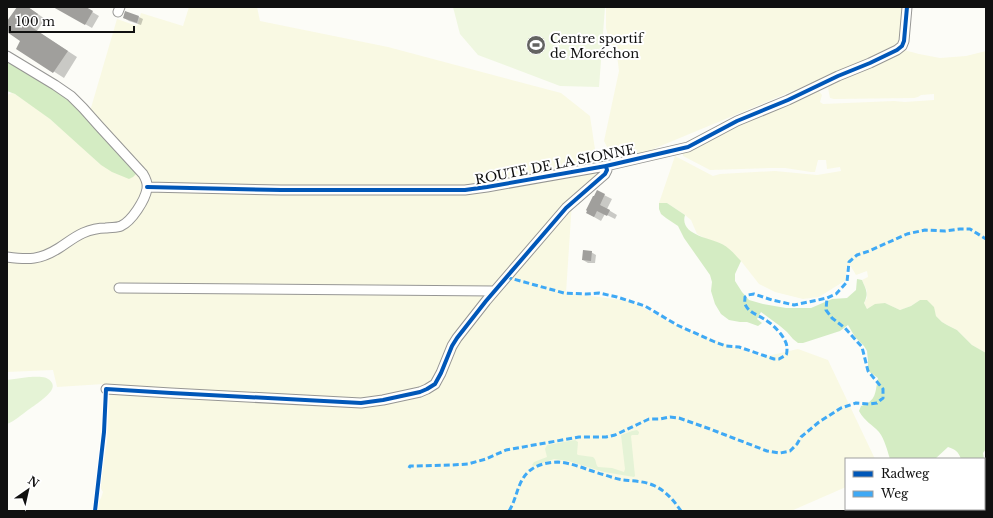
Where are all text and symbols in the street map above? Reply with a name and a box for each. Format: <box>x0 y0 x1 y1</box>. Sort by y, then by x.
scale bar <box>10 8 134 34</box>
text: 100 m <box>16 14 55 29</box>
place label: Centre sportif de Moréchon <box>550 30 645 62</box>
sports icon: Centre sportif de Moréchon <box>525 34 547 56</box>
street label: ROUTE DE LA SIONNE <box>474 141 637 188</box>
legend <box>845 458 985 510</box>
text: Radweg <box>881 466 930 481</box>
north arrow <box>8 470 48 510</box>
text: N <box>25 473 42 491</box>
text: Weg <box>880 486 909 501</box>

